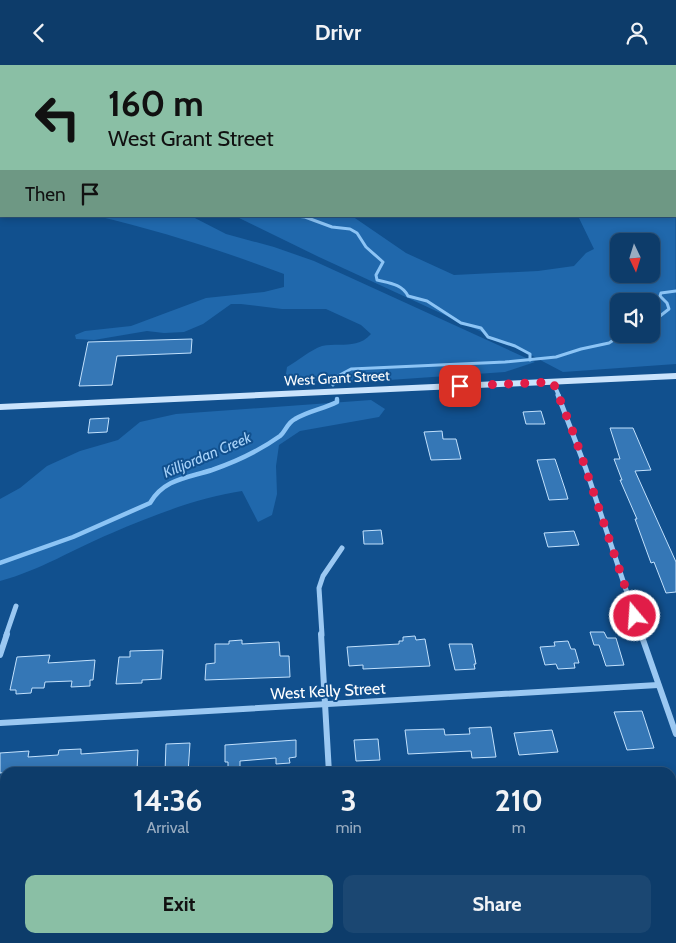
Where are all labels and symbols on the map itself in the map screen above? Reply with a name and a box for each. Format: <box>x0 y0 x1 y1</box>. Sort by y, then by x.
north arrow <box>610 233 660 283</box>
pin <box>439 365 481 407</box>
street label: West Grant Street <box>284 366 390 390</box>
water label: Killjordan Creek <box>160 428 254 482</box>
position arrow <box>608 589 660 641</box>
street label: West Kelly Street <box>270 678 387 704</box>

